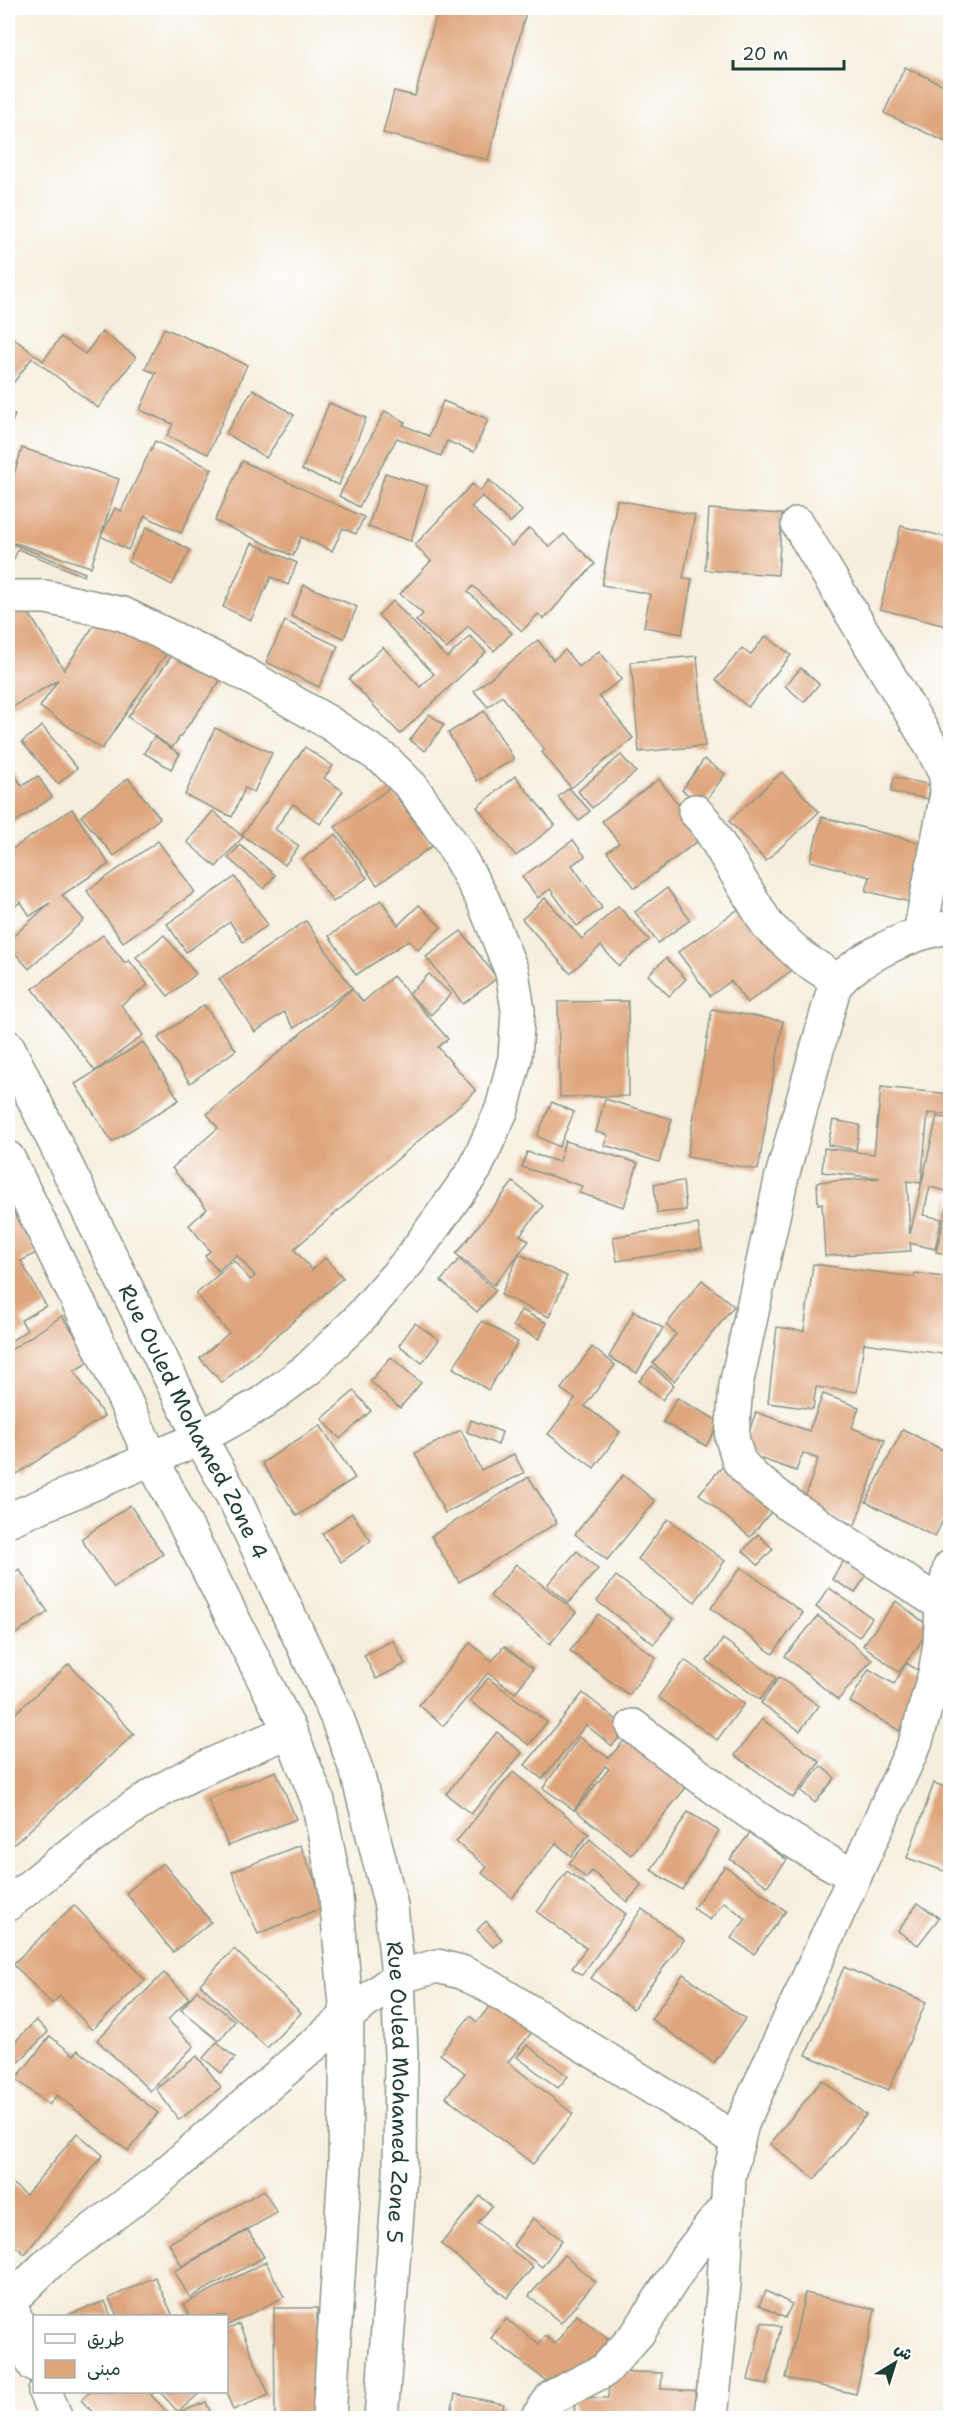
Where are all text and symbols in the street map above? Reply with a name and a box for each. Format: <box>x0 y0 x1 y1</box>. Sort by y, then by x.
scale bar <box>733 33 844 71</box>
text: 20 m <box>742 42 788 66</box>
street label: Rue Ouled Mohamed Zone 4 <box>112 1279 275 1564</box>
street label: Rue Ouled Mohamed Zone 5 <box>380 1940 416 2245</box>
legend <box>33 2315 228 2393</box>
text: طريق <box>87 2327 125 2351</box>
north arrow <box>865 2333 925 2393</box>
text: ش <box>891 2338 917 2365</box>
text: مبنى <box>87 2357 121 2381</box>

